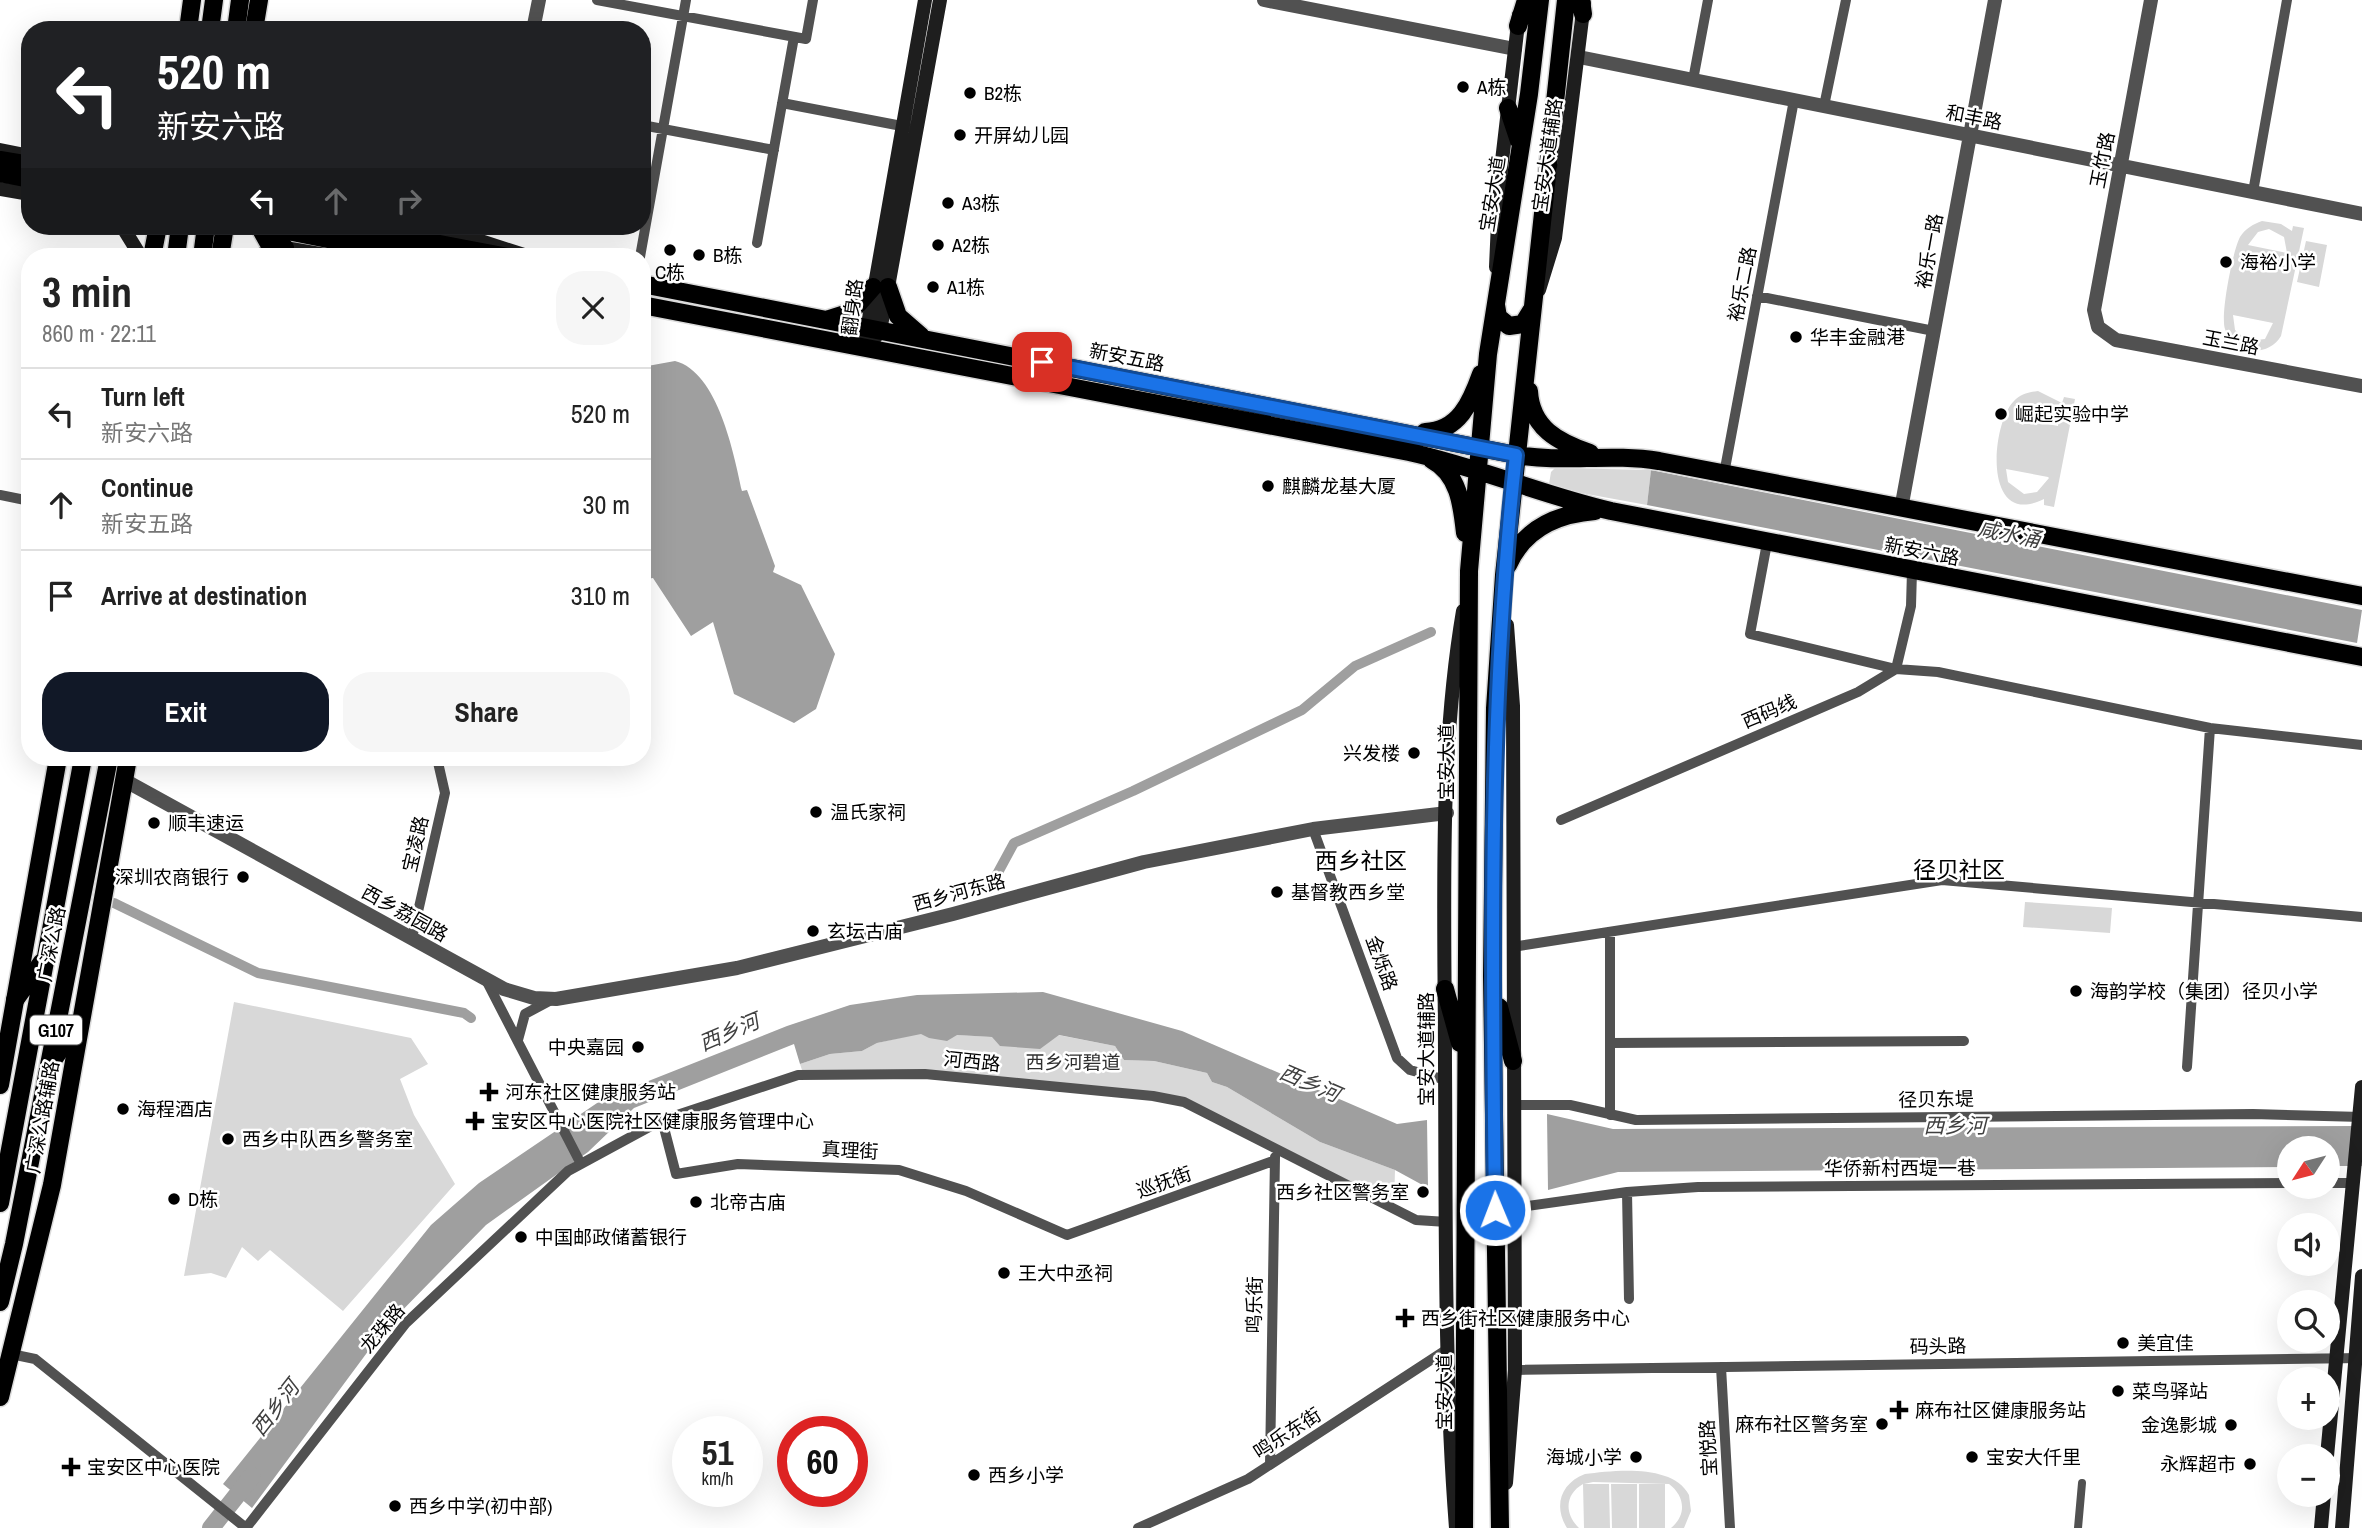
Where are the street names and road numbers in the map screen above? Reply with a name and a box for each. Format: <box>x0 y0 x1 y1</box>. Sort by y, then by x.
street label: 宝安大道辅路 <box>1526 97 1568 213</box>
street label: 和丰路 <box>1944 99 2004 135</box>
street label: 玉竹路 <box>2084 130 2120 190</box>
street label: 宝安大道 <box>1473 154 1511 234</box>
street label: 裕乐一路 <box>1910 211 1948 291</box>
street label: 裕乐二路 <box>1722 244 1762 324</box>
street label: 翻身路 <box>836 277 868 337</box>
street label: 玉兰路 <box>2201 324 2261 360</box>
street label: 新安五路 <box>1087 337 1167 377</box>
street label: 新安六路 <box>1882 531 1962 571</box>
street label: 西码线 <box>1738 688 1800 734</box>
street label: 宝安大道 <box>1433 724 1459 800</box>
street label: 宝凌路 <box>396 813 434 875</box>
street label: 西乡河东路 <box>910 867 1008 917</box>
street label: 西乡荔园路 <box>357 879 453 947</box>
street label: 广深公路 <box>31 904 71 984</box>
street label: 金烁路 <box>1360 932 1404 994</box>
street label: 宝安大道辅路 <box>1413 992 1439 1106</box>
road number: G107 <box>30 1015 82 1044</box>
street label: 河西路 <box>942 1045 1002 1077</box>
street label: 广深公路辅路 <box>19 1059 65 1175</box>
street label: 径贝东堤 <box>1898 1085 1974 1113</box>
street label: 真理街 <box>821 1136 879 1164</box>
street label: 华侨新村西堤一巷 <box>1824 1155 1976 1181</box>
street label: 巡抚街 <box>1133 1160 1195 1204</box>
street label: 鸣乐街 <box>1241 1276 1267 1334</box>
street label: 龙珠路 <box>354 1298 410 1358</box>
street label: 码头路 <box>1909 1333 1967 1359</box>
street label: 宝安大道 <box>1431 1354 1457 1430</box>
street label: 鸣乐东街 <box>1248 1401 1326 1465</box>
street label: 宝悦路 <box>1694 1419 1722 1477</box>

